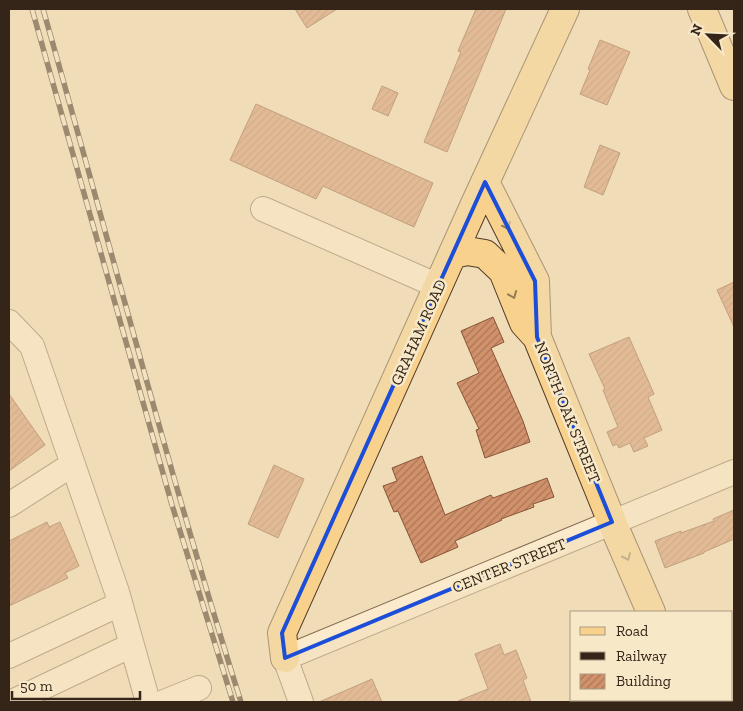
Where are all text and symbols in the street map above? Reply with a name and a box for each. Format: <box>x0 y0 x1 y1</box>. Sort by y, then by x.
north arrow <box>683 10 733 60</box>
text: N <box>687 21 707 38</box>
one-way arrow <box>501 221 511 230</box>
street label: GRAHAM ROAD <box>387 276 450 388</box>
one-way arrow <box>507 290 517 299</box>
street label: NORTH OAK STREET <box>530 339 605 486</box>
street label: CENTER STREET <box>449 534 569 597</box>
one-way arrow <box>620 552 631 561</box>
legend <box>570 611 733 701</box>
text: Road <box>616 622 649 640</box>
text: Railway <box>616 647 667 665</box>
scale bar <box>12 668 140 700</box>
text: Building <box>616 672 671 690</box>
text: 50 m <box>20 677 53 695</box>

